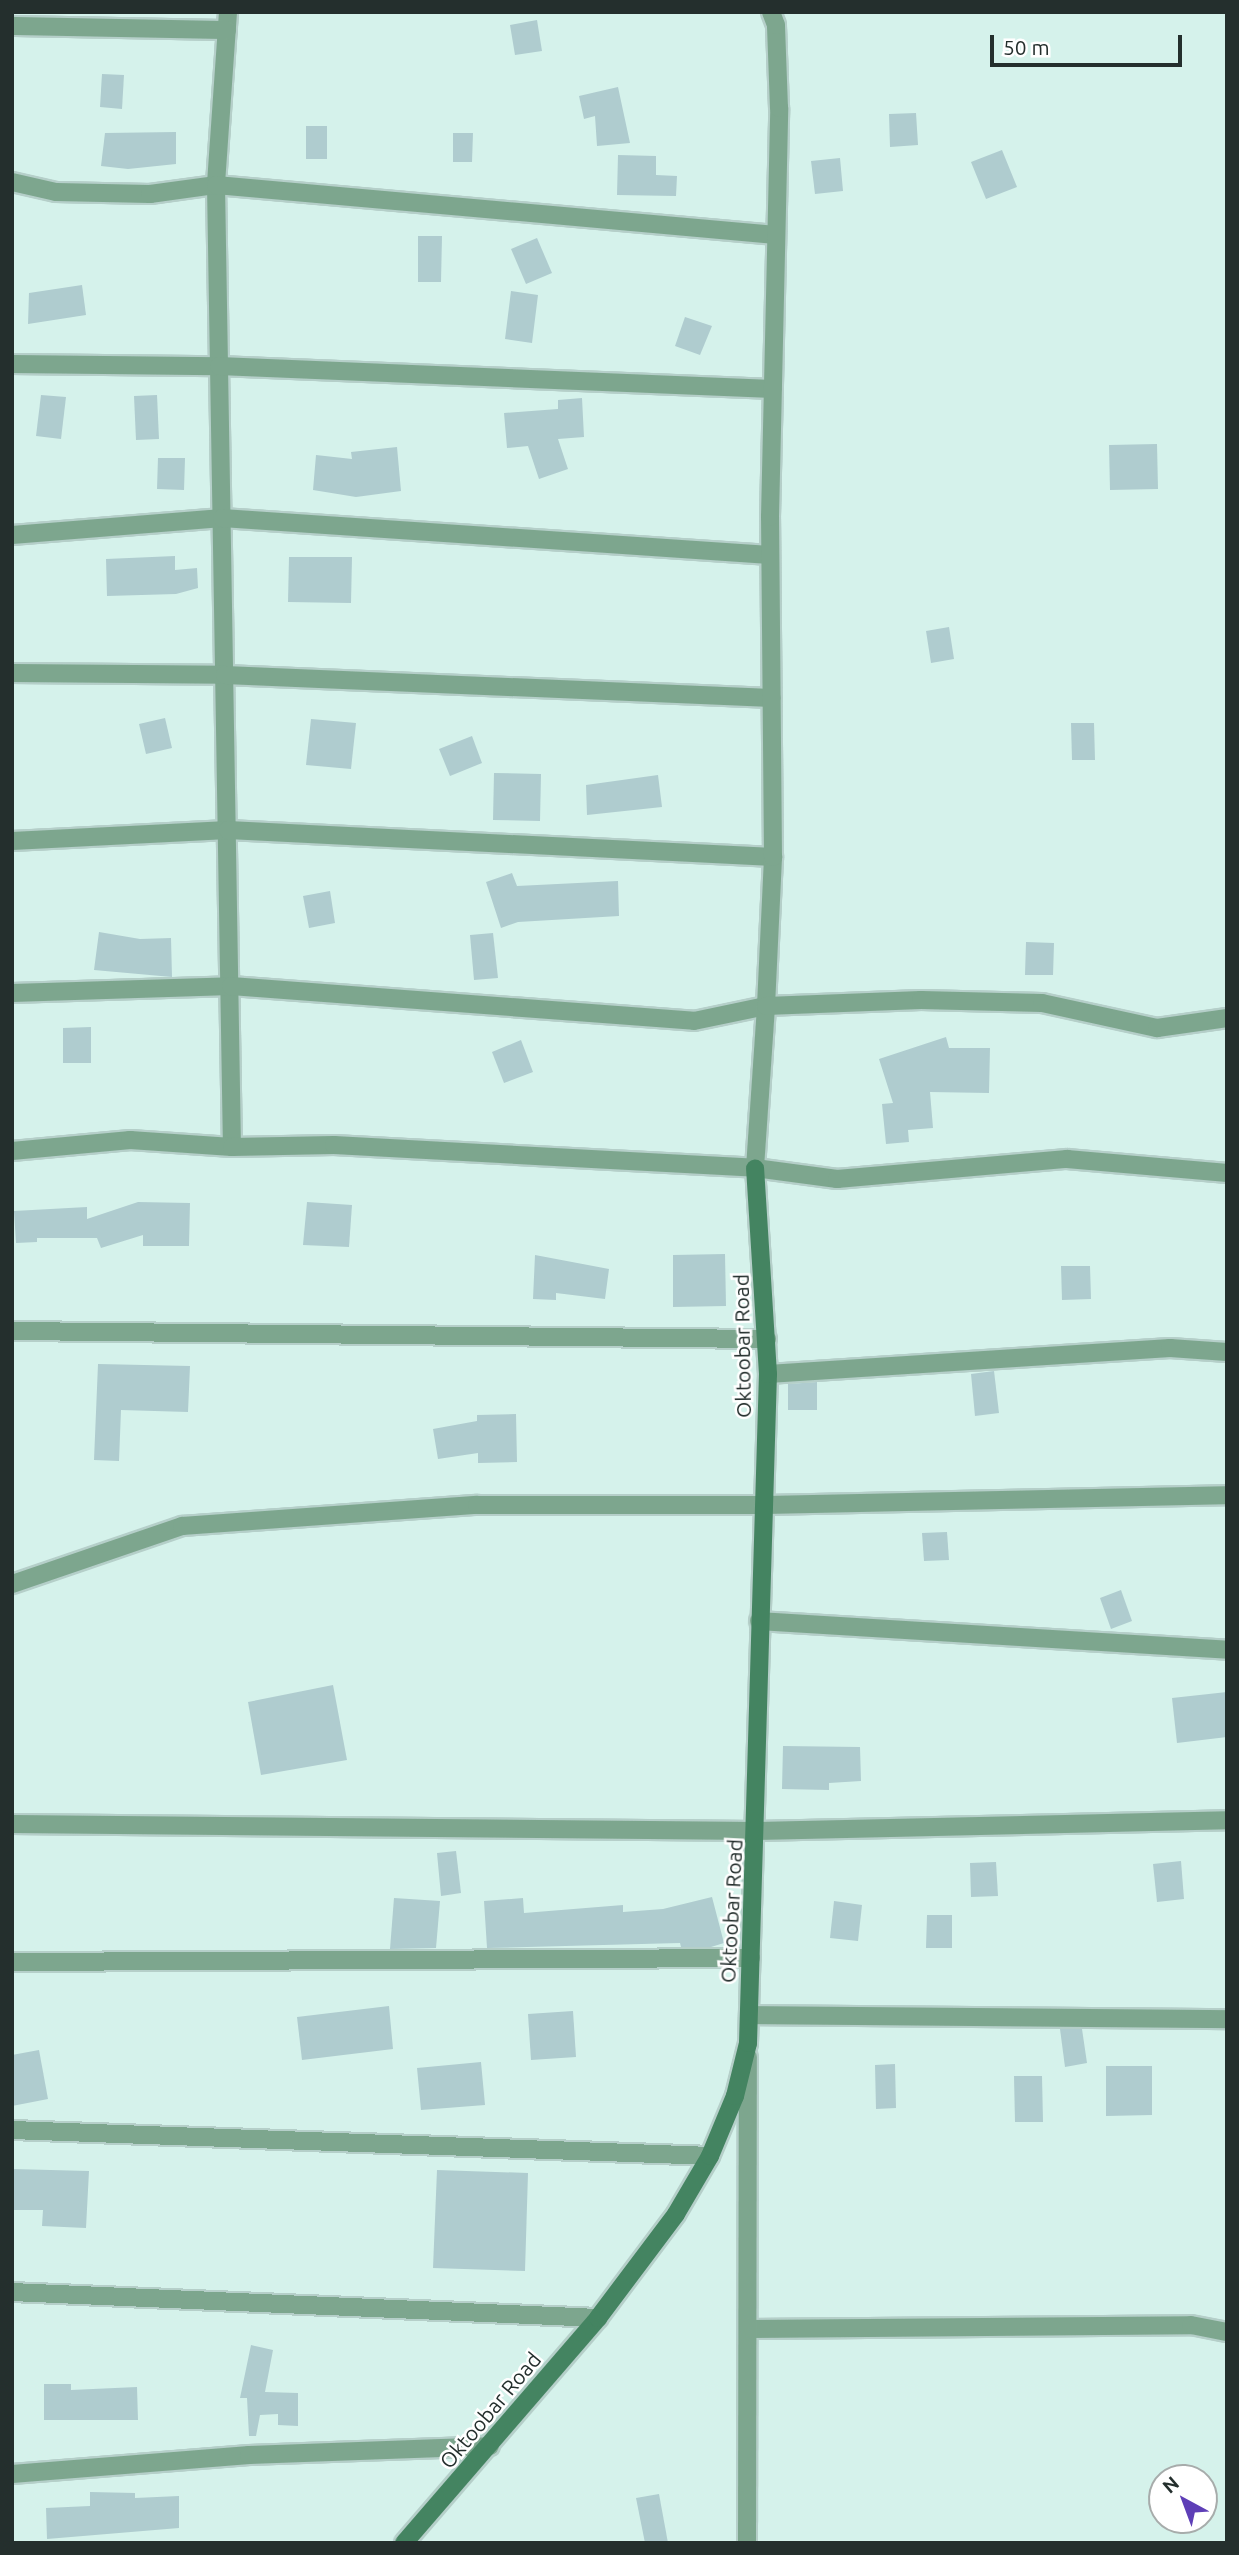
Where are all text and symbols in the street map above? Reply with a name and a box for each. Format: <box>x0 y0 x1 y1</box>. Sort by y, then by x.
scale bar <box>994 21 1186 65</box>
text: 50 m <box>1003 35 1050 59</box>
street label: Oktoobar Road <box>728 1274 756 1418</box>
street label: Oktoobar Road <box>715 1838 747 1984</box>
street label: Oktoobar Road <box>434 2347 546 2473</box>
north arrow <box>1148 2464 1218 2534</box>
text: N <box>1158 2472 1183 2498</box>

